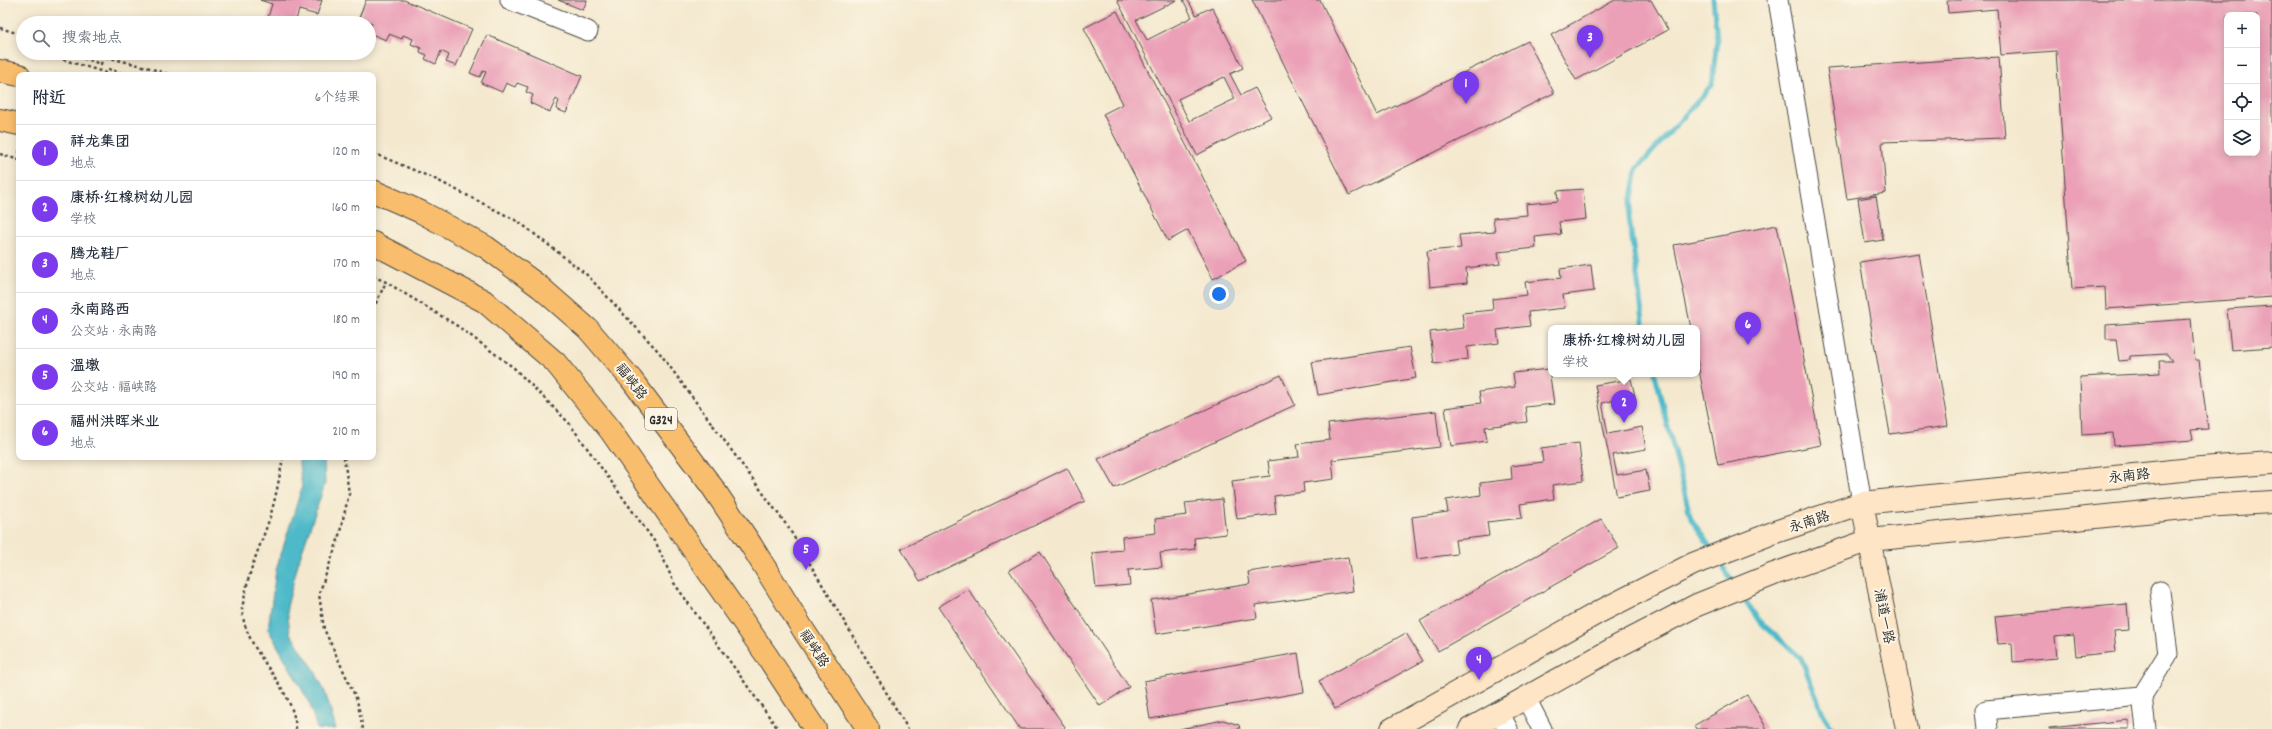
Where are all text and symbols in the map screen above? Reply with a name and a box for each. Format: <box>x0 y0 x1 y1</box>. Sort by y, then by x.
map controls <box>2224 12 2260 156</box>
button: + <box>2224 12 2260 48</box>
search box <box>16 16 376 60</box>
pin: 3 <box>1577 25 1603 58</box>
icon: search <box>30 27 52 49</box>
text: 搜索地点 <box>62 28 122 50</box>
button: − <box>2224 48 2260 84</box>
pin: 1 <box>1453 71 1479 104</box>
button: locate <box>2224 84 2260 120</box>
text: 附近 <box>32 88 66 112</box>
text: 6个结果 <box>315 89 360 108</box>
button: layers <box>2224 120 2260 156</box>
text: 祥龙集团 <box>70 132 130 154</box>
text: 1 <box>44 143 46 162</box>
text: 120 m <box>332 143 360 162</box>
text: 地点 <box>70 155 96 174</box>
text: 康桥·红橡树幼儿园 <box>70 188 193 210</box>
text: 2 <box>42 199 48 218</box>
text: 160 m <box>332 199 360 218</box>
text: 学校 <box>70 211 96 230</box>
text: 腾龙鞋厂 <box>70 244 130 266</box>
text: 3 <box>42 255 48 274</box>
text: 170 m <box>333 255 360 274</box>
text: 地点 <box>70 267 96 286</box>
your location <box>1209 284 1229 304</box>
text: 永南路西 <box>70 300 130 322</box>
text: 4 <box>42 311 48 330</box>
text: 180 m <box>333 311 360 330</box>
pin: 6 <box>1735 312 1761 345</box>
text: 公交站 · 永南路 <box>70 323 157 342</box>
popup <box>1548 325 1700 377</box>
text: 康桥·红橡树幼儿园 <box>1562 331 1686 353</box>
text: 学校 <box>1562 354 1588 373</box>
text: 温墩 <box>70 356 100 378</box>
street label: 福峡路 <box>610 360 651 405</box>
text: 5 <box>42 367 48 386</box>
text: 190 m <box>332 367 360 386</box>
text: 公交站 · 福峡路 <box>70 379 157 398</box>
pin: 2 <box>1611 390 1637 423</box>
road number: G324 <box>645 408 677 430</box>
text: 福州洪晖米业 <box>70 412 160 434</box>
text: 6 <box>42 423 48 442</box>
text: 210 m <box>332 423 360 442</box>
text: 地点 <box>70 435 96 454</box>
street label: 永南路 <box>2107 465 2151 489</box>
street label: 永南路 <box>1787 507 1833 539</box>
pin: 5 <box>793 537 819 570</box>
street label: 浦道一路 <box>1868 587 1898 646</box>
street label: 福峡路 <box>793 626 833 672</box>
pin: 4 <box>1466 647 1492 680</box>

